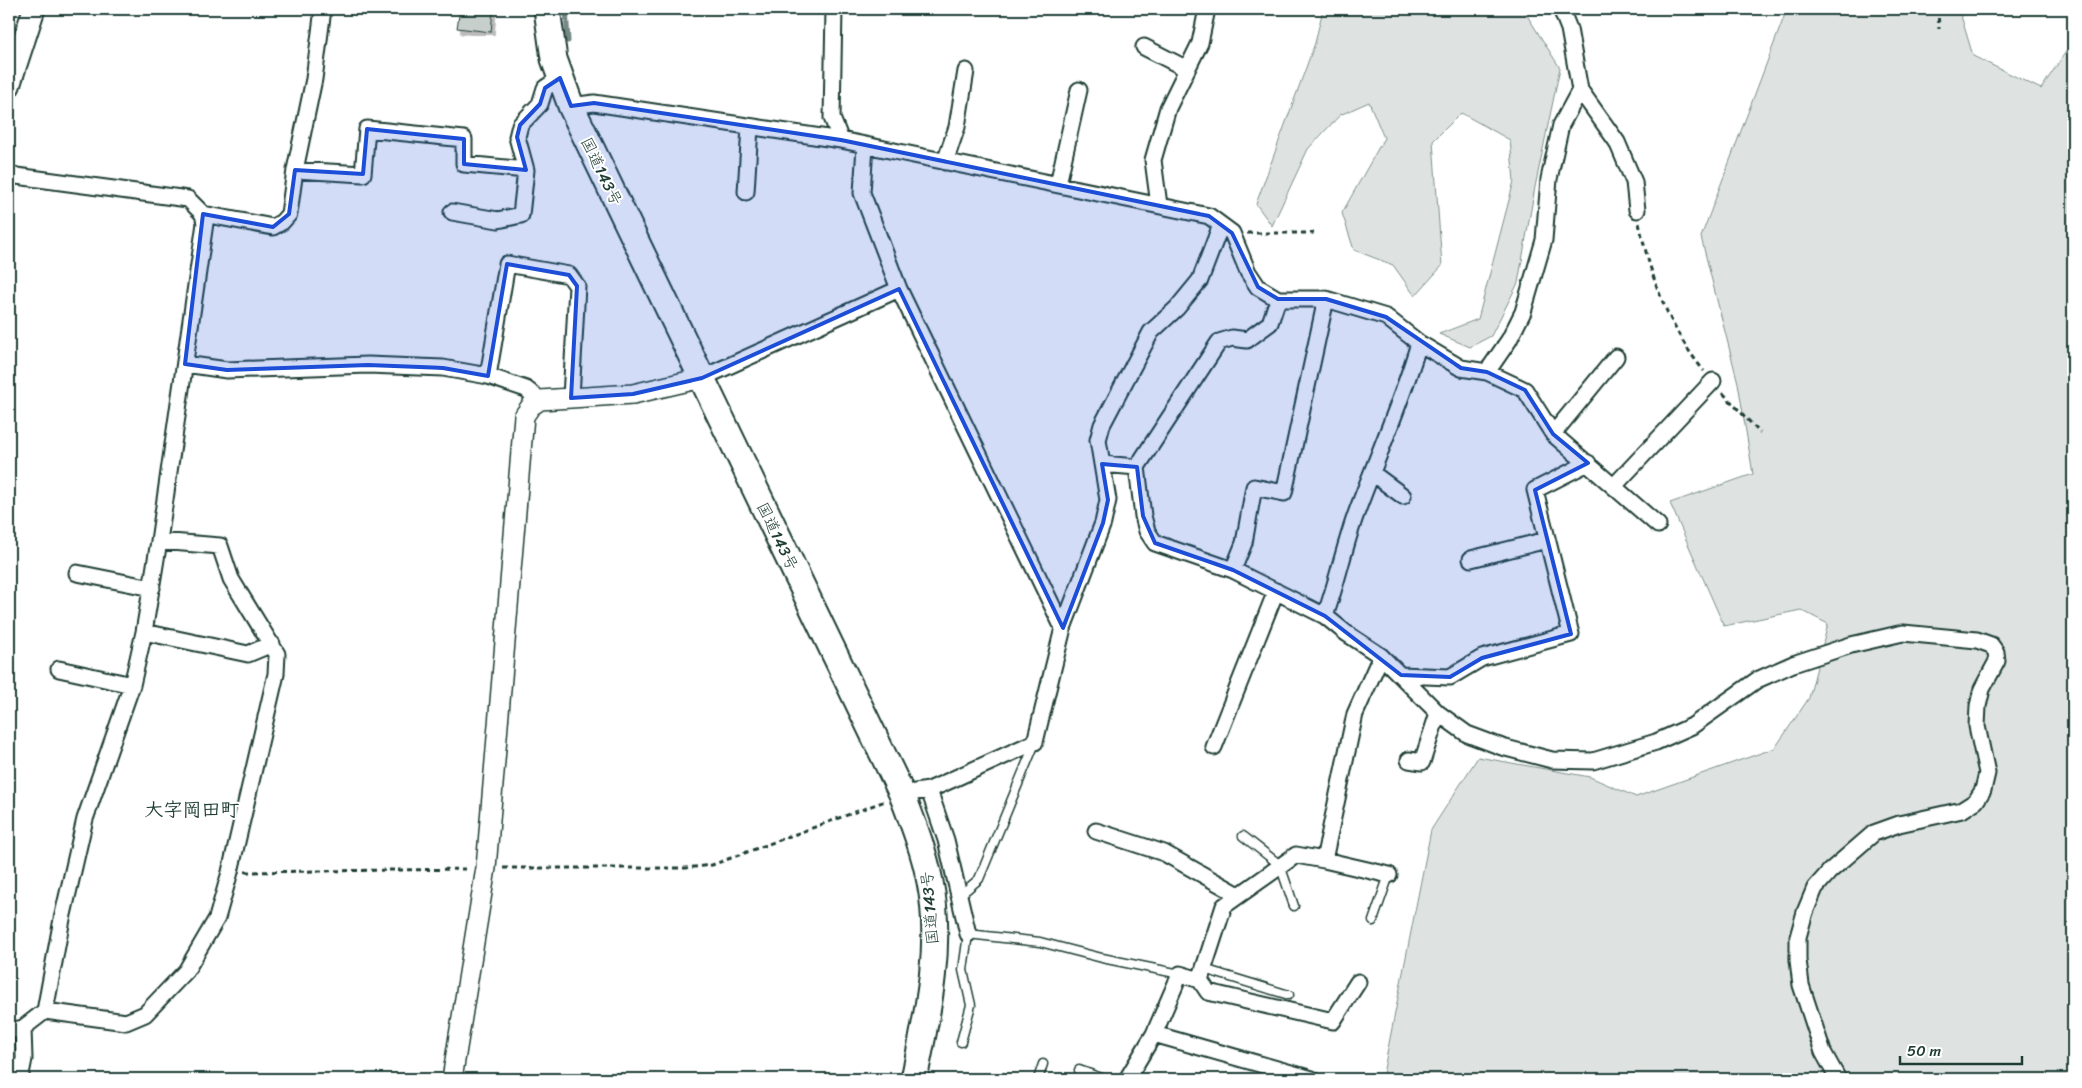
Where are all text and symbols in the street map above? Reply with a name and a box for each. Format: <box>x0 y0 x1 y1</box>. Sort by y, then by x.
street label: 国道143号 <box>572 132 631 211</box>
street label: 国道143号 <box>748 497 807 576</box>
district label: 大字岡田町 <box>144 793 240 826</box>
street label: 国道143号 <box>912 870 947 946</box>
scale bar <box>1900 1033 2022 1065</box>
text: 50 m <box>1907 1038 1942 1064</box>

